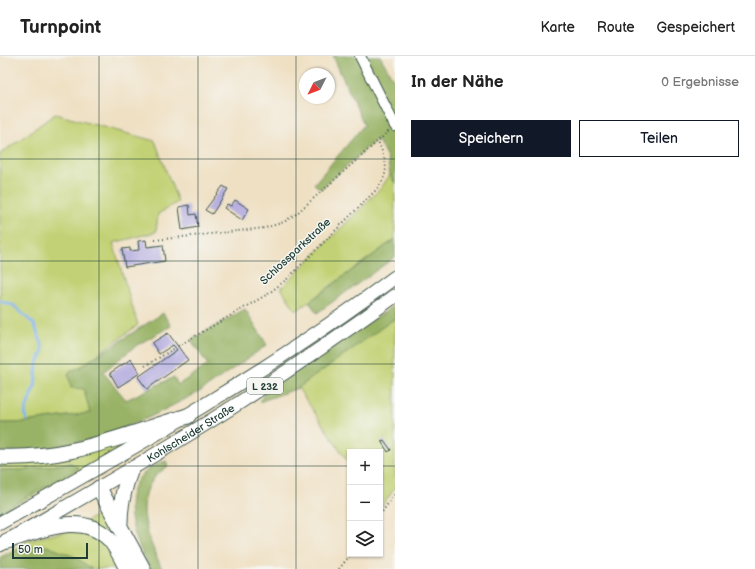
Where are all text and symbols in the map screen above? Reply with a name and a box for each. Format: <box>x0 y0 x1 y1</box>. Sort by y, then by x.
text: Turnpoint <box>20 16 101 39</box>
text: Karte <box>541 19 575 36</box>
text: Route <box>597 19 635 36</box>
text: Gespeichert <box>657 19 735 36</box>
north arrow <box>299 68 335 104</box>
text: In der Nähe <box>411 72 504 92</box>
text: 0 Ergebnisse <box>661 74 739 90</box>
button: Speichern <box>411 120 571 157</box>
button: Teilen <box>579 120 739 157</box>
street label: Schlossparkstraße <box>257 215 334 287</box>
road number: L 232 <box>247 378 283 394</box>
street label: Kohlscheider Straße <box>145 401 237 465</box>
map controls <box>347 449 383 557</box>
button: + <box>347 449 383 485</box>
button: − <box>347 485 383 521</box>
button: layers <box>347 521 383 557</box>
scale bar <box>12 541 88 560</box>
text: 50 m <box>18 543 43 556</box>

